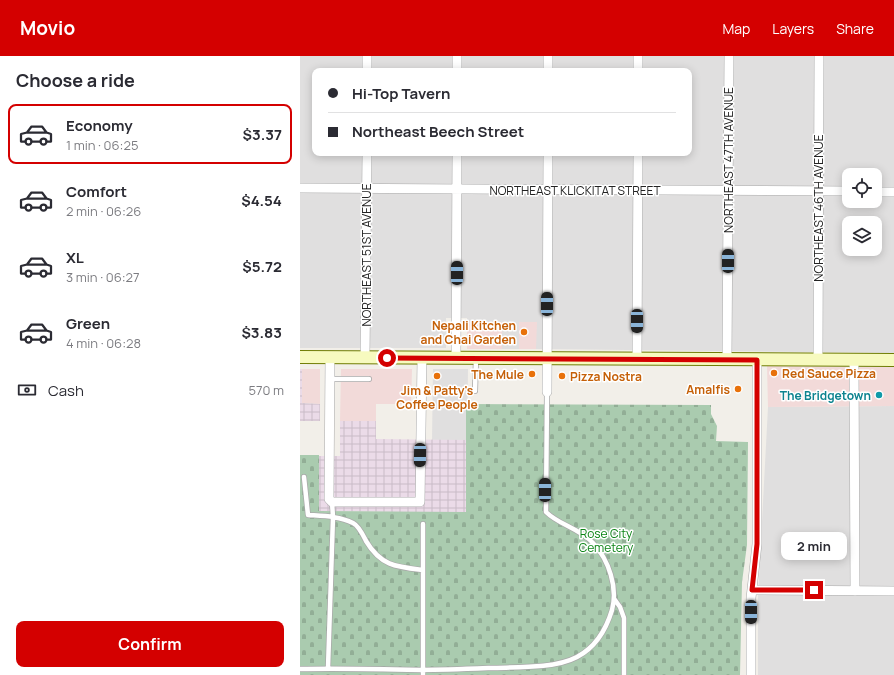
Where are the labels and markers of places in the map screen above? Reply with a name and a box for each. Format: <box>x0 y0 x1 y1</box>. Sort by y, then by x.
place label: Nepali Kitchen and Chai Garden <box>421 317 516 348</box>
marker: Nepali Kitchen and Chai Garden <box>519 327 529 337</box>
place label: Red Sauce Pizza <box>782 365 876 382</box>
place label: The Mule <box>471 366 524 383</box>
place label: Pizza Nostra <box>570 368 642 385</box>
marker: Red Sauce Pizza <box>769 368 779 378</box>
marker: The Mule <box>527 369 537 379</box>
marker: Jim & Patty's Coffee People <box>432 371 442 381</box>
marker: Pizza Nostra <box>557 371 567 381</box>
place label: Amalfis <box>686 381 730 398</box>
place label: Jim & Patty's Coffee People <box>396 382 478 413</box>
marker: Amalfis <box>733 384 743 394</box>
place label: The Bridgetown <box>780 387 871 404</box>
marker: The Bridgetown <box>874 390 884 400</box>

